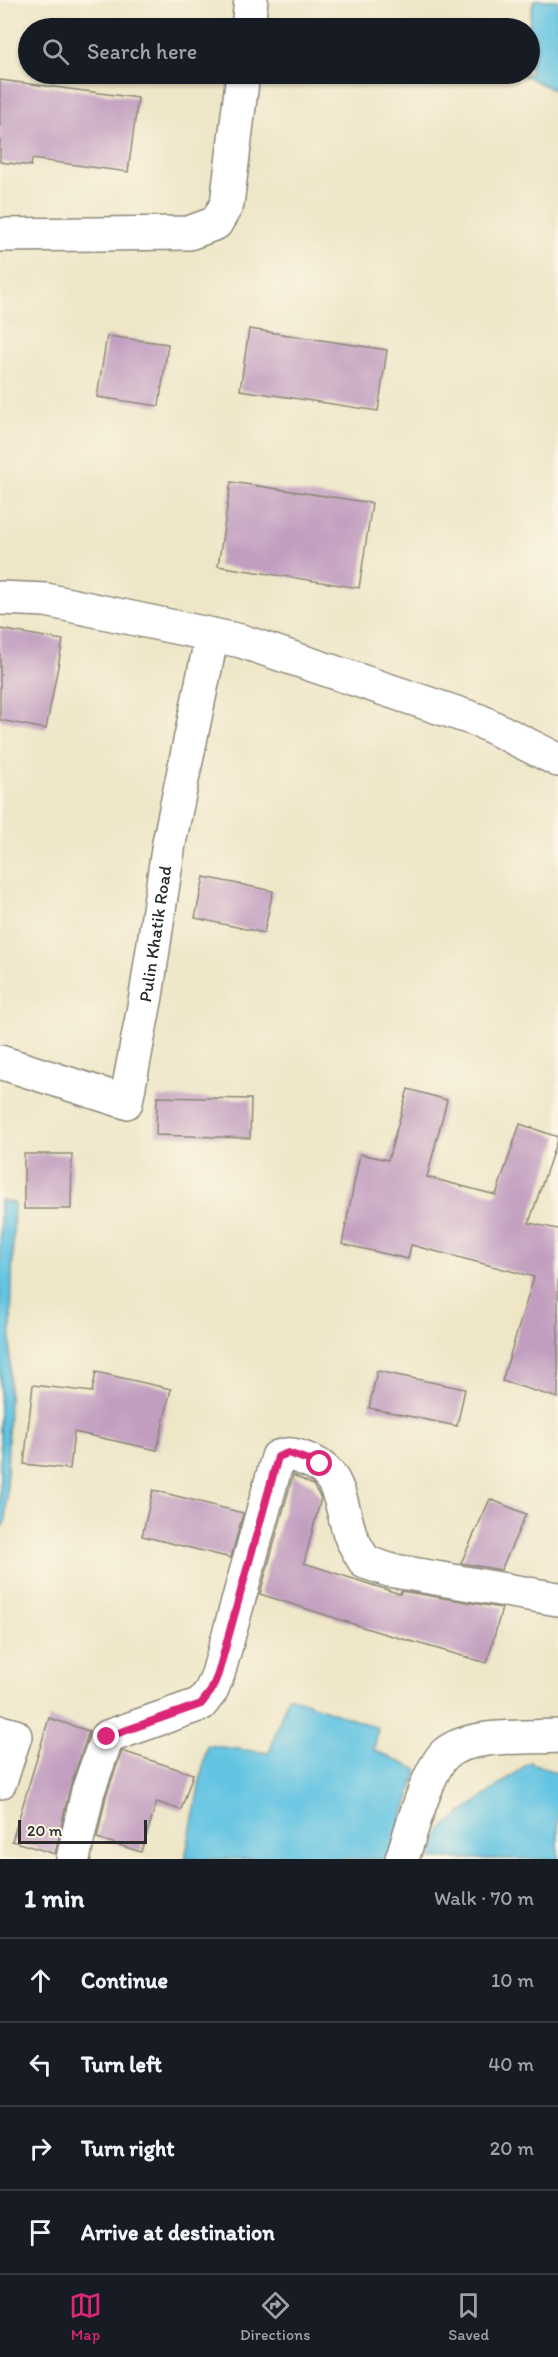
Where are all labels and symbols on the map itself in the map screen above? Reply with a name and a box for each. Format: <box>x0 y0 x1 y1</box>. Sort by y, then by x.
street label: Pulin Khatik Road <box>134 864 176 1004</box>
route start <box>306 1450 332 1476</box>
route end <box>93 1723 119 1749</box>
scale bar <box>18 1817 147 1844</box>

